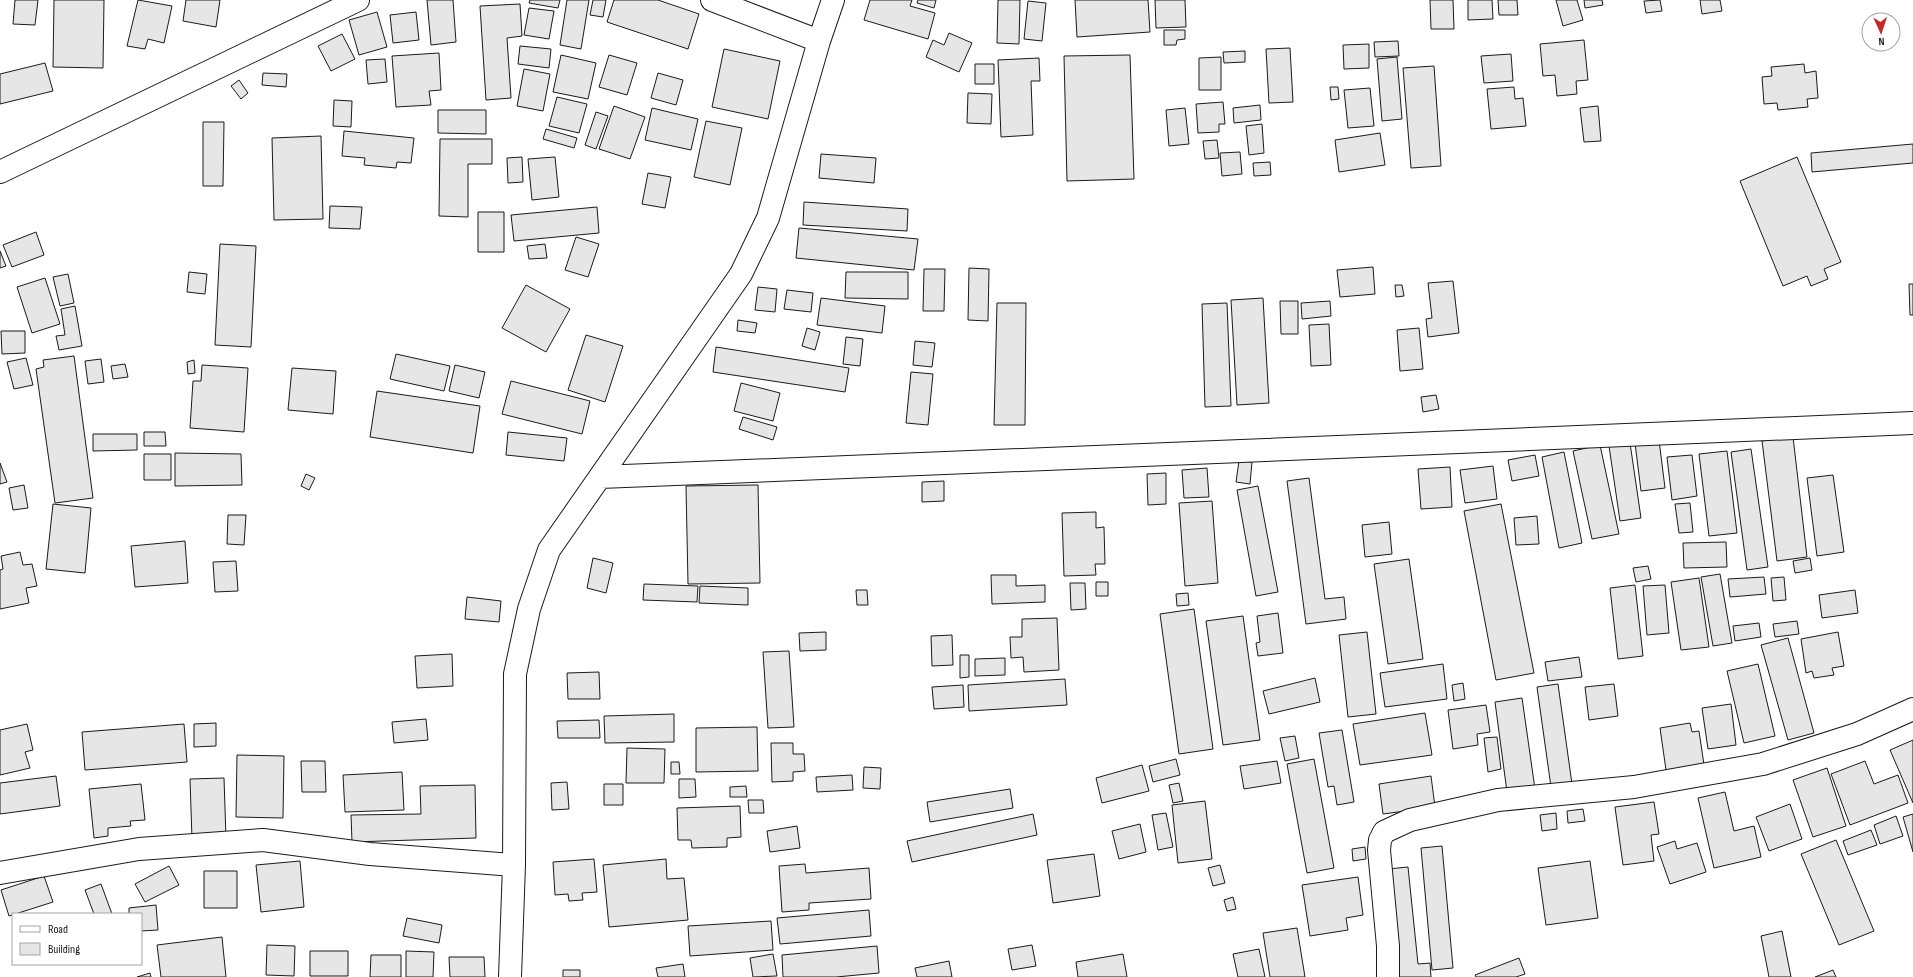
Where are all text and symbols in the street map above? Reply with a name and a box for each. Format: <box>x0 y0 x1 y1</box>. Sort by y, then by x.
north arrow <box>1861 12 1901 52</box>
text: N <box>1878 35 1885 48</box>
legend <box>12 913 142 965</box>
text: Road <box>48 922 68 937</box>
text: Building <box>48 942 80 957</box>

